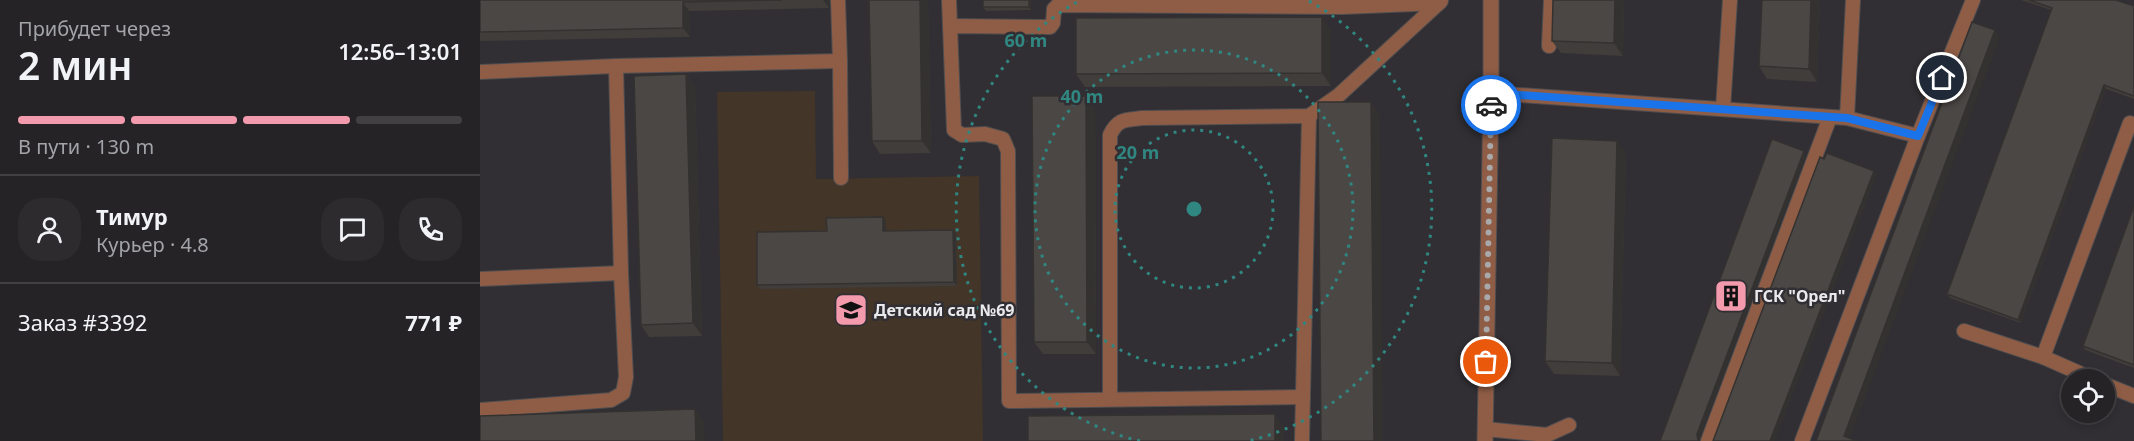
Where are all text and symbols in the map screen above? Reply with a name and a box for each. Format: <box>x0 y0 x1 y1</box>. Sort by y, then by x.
text: Прибудет через <box>18 15 171 42</box>
text: 60 m <box>1005 28 1047 52</box>
text: 12:56–13:01 <box>338 36 462 66</box>
text: 2 мин <box>18 38 133 91</box>
pin <box>1916 52 1967 103</box>
icon: home <box>1925 61 1958 94</box>
courier <box>1461 75 1521 135</box>
text: 40 m <box>1061 84 1103 108</box>
icon: car <box>1475 89 1508 122</box>
text: В пути · 130 m <box>18 133 154 160</box>
text: 20 m <box>1117 140 1159 164</box>
button: person <box>18 198 81 261</box>
button: chat <box>321 198 384 261</box>
button: phone <box>399 198 462 261</box>
centre of rings <box>1184 199 1204 219</box>
text: Тимур <box>96 201 168 231</box>
text: Курьер · 4.8 <box>96 231 209 258</box>
building icon: ГСК "Орел" <box>1713 278 1749 314</box>
place label: ГСК "Орел" <box>1754 285 1846 307</box>
school or university icon: Детский сад №69 <box>833 292 869 328</box>
place label: Детский сад №69 <box>874 299 1015 321</box>
text: Заказ #3392 <box>18 307 147 337</box>
text: 771 ₽ <box>405 307 462 337</box>
pin <box>1460 336 1511 387</box>
icon: bag <box>1469 345 1502 378</box>
map controls <box>2061 369 2115 423</box>
button: locate <box>2061 369 2115 423</box>

